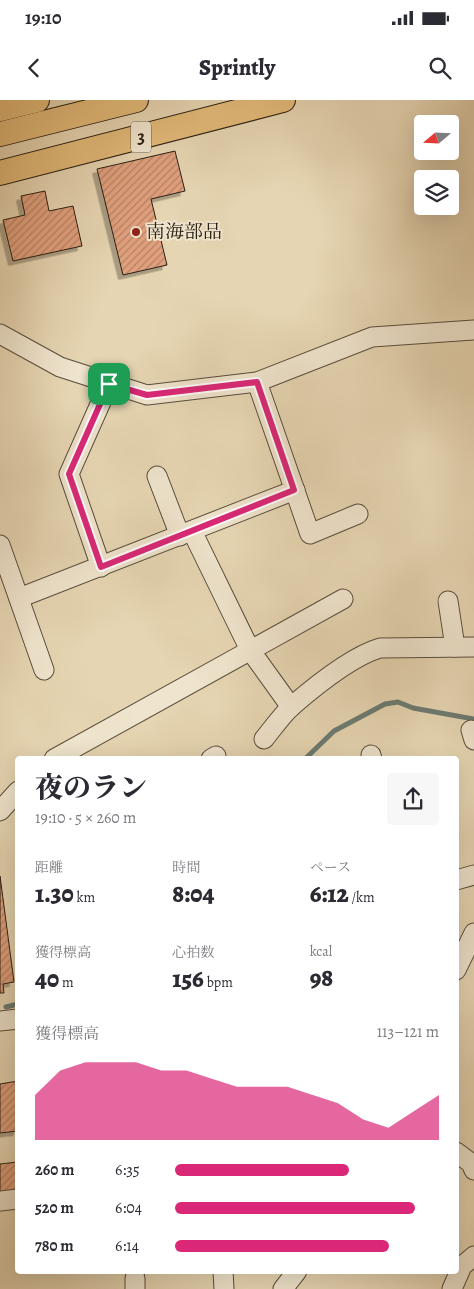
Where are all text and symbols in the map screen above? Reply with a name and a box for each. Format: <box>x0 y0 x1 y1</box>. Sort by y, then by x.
text: 19:10 <box>25 5 61 31</box>
text: Sprintly <box>199 53 275 83</box>
icon: back <box>20 54 48 82</box>
icon: search <box>426 54 454 82</box>
north arrow <box>414 115 459 160</box>
map controls <box>414 115 459 215</box>
road number: 3 <box>131 122 151 152</box>
button: layers <box>414 170 459 215</box>
place label: 南海部品 <box>146 219 222 245</box>
marker: 南海部品 <box>130 226 142 238</box>
pin <box>88 363 130 405</box>
icon: arrive <box>95 370 123 398</box>
text: 夜のラン <box>35 769 147 807</box>
button: share <box>387 773 439 825</box>
text: 19:10 · 5 × 260 m <box>35 807 136 829</box>
text: 距離 <box>35 858 63 877</box>
text: 時間 <box>172 858 200 877</box>
text: ペース <box>310 858 351 877</box>
text: 1.30 <box>35 877 74 911</box>
text: 8:04 <box>172 877 214 911</box>
text: 6:12 <box>310 877 349 911</box>
text: km <box>74 888 95 907</box>
text: /km <box>349 888 375 907</box>
text: kcal <box>310 942 332 961</box>
text: 獲得標高 <box>35 943 91 962</box>
text: 心拍数 <box>172 943 214 962</box>
text: 98 <box>310 961 333 995</box>
text: 40 <box>35 962 59 996</box>
text: 156 <box>172 962 204 996</box>
text: m <box>59 973 74 992</box>
text: bpm <box>204 973 233 992</box>
text: 113–121 m <box>377 1021 439 1043</box>
text: 獲得標高 <box>35 1023 99 1045</box>
text: 260 m <box>35 1159 74 1181</box>
text: 6:35 <box>115 1159 140 1181</box>
text: 520 m <box>35 1197 74 1219</box>
text: 6:04 <box>115 1197 142 1219</box>
text: 780 m <box>35 1235 74 1257</box>
text: 6:14 <box>115 1235 139 1257</box>

